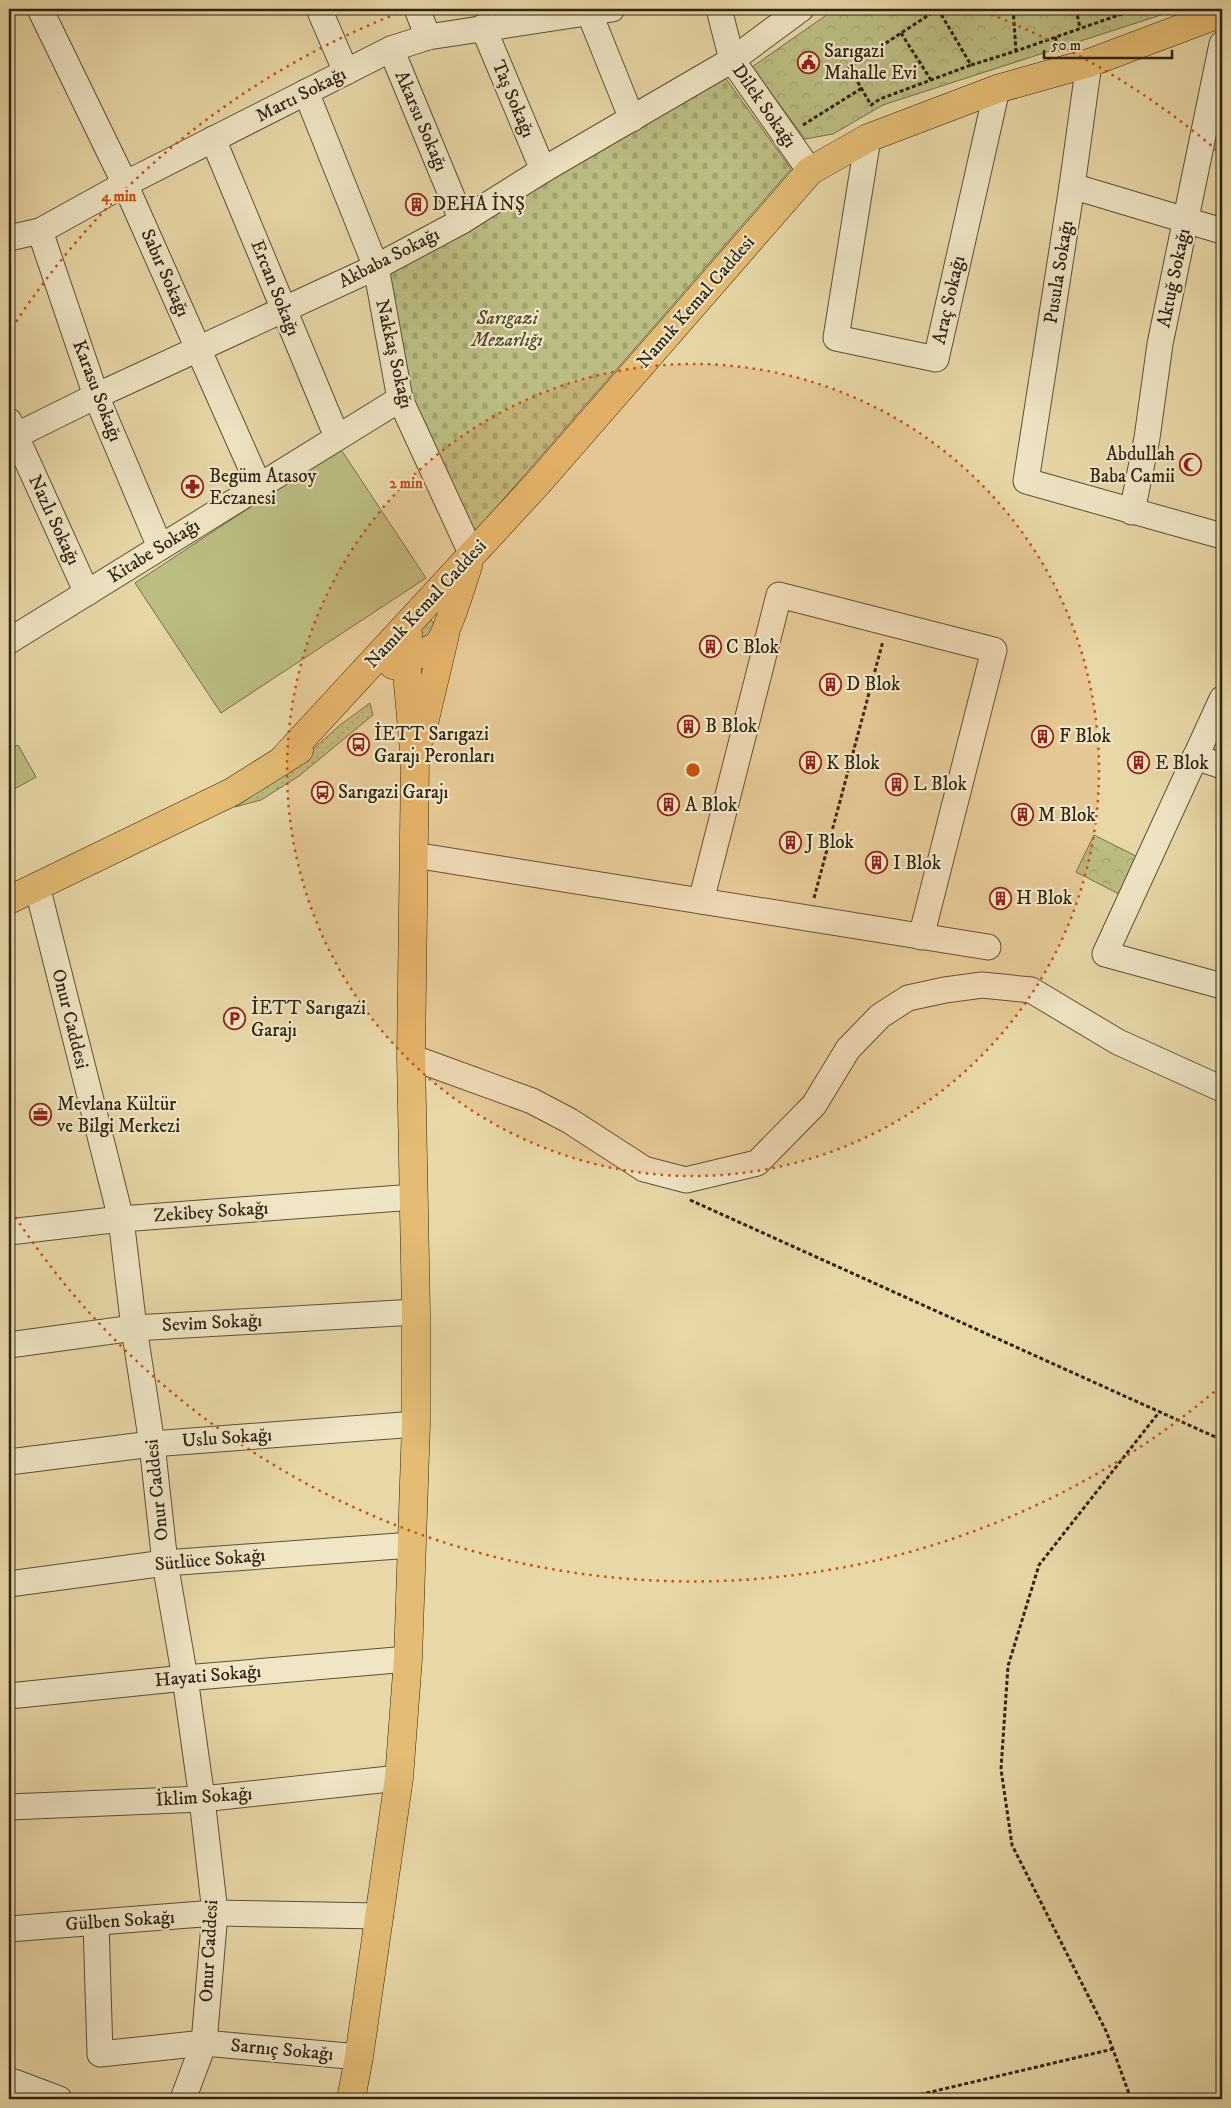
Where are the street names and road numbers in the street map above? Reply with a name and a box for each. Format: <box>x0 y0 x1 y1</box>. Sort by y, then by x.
street label: Taş Sokağı <box>486 57 540 141</box>
street label: Dilek Sokağı <box>727 60 801 152</box>
street label: Martı Sokağı <box>252 62 350 128</box>
street label: Akarsu Sokağı <box>390 67 453 175</box>
street label: Pusula Sokağı <box>1039 219 1079 325</box>
street label: Akbaba Sokağı <box>335 223 443 293</box>
street label: Sabır Sokağı <box>135 226 195 321</box>
street label: Aktuğ Sokağı <box>1152 226 1196 330</box>
street label: Namık Kemal Caddesi <box>632 231 760 373</box>
street label: Ercan Sokağı <box>245 237 305 339</box>
street label: Araç Sokağı <box>928 253 970 347</box>
street label: Nakkaş Sokağı <box>370 297 418 411</box>
street label: Karasu Sokağı <box>67 337 127 445</box>
street label: Nazlı Sokağı <box>23 471 85 569</box>
street label: Kitabe Sokağı <box>104 514 204 588</box>
street label: Namık Kemal Caddesi <box>360 535 492 673</box>
street label: Onur Caddesi <box>46 967 94 1072</box>
street label: Zekibey Sokağı <box>153 1197 269 1227</box>
street label: Sevim Sokağı <box>161 1309 263 1337</box>
street label: Uslu Sokağı <box>181 1423 273 1453</box>
street label: Onur Caddesi <box>140 1438 174 1542</box>
street label: Sütlüce Sokağı <box>154 1544 266 1576</box>
street label: Hayati Sokağı <box>154 1660 262 1692</box>
street label: İklim Sokağı <box>155 1781 253 1812</box>
street label: Onur Caddesi <box>195 1899 223 2003</box>
street label: Gülben Sokağı <box>64 1906 176 1936</box>
street label: Sarnıç Sokağı <box>230 2034 334 2066</box>

